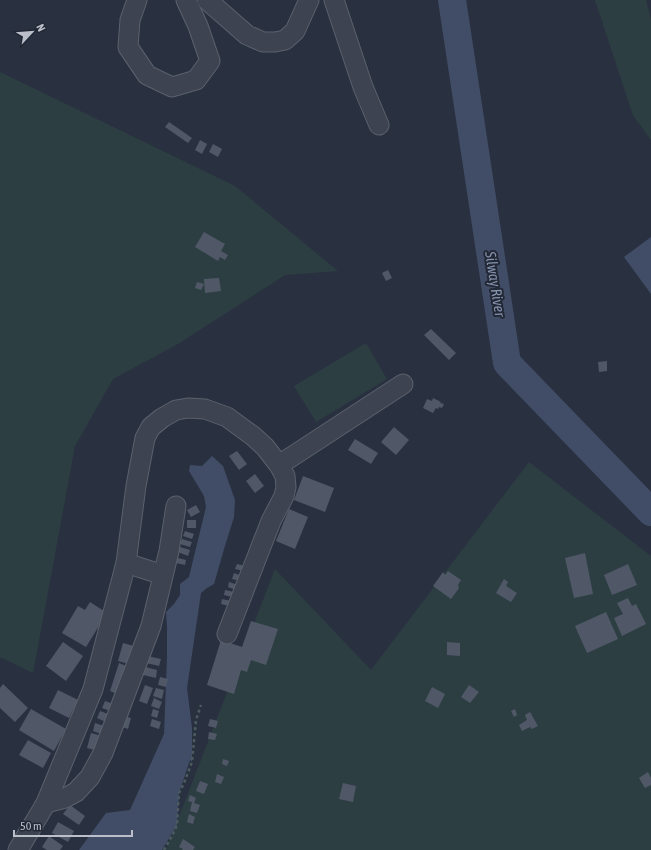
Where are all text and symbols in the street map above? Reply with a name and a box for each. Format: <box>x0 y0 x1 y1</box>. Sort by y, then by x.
north arrow <box>12 12 52 52</box>
text: N <box>34 22 48 33</box>
water label: Silway River <box>482 249 509 318</box>
scale bar <box>14 812 132 838</box>
text: 50 m <box>20 819 42 833</box>

